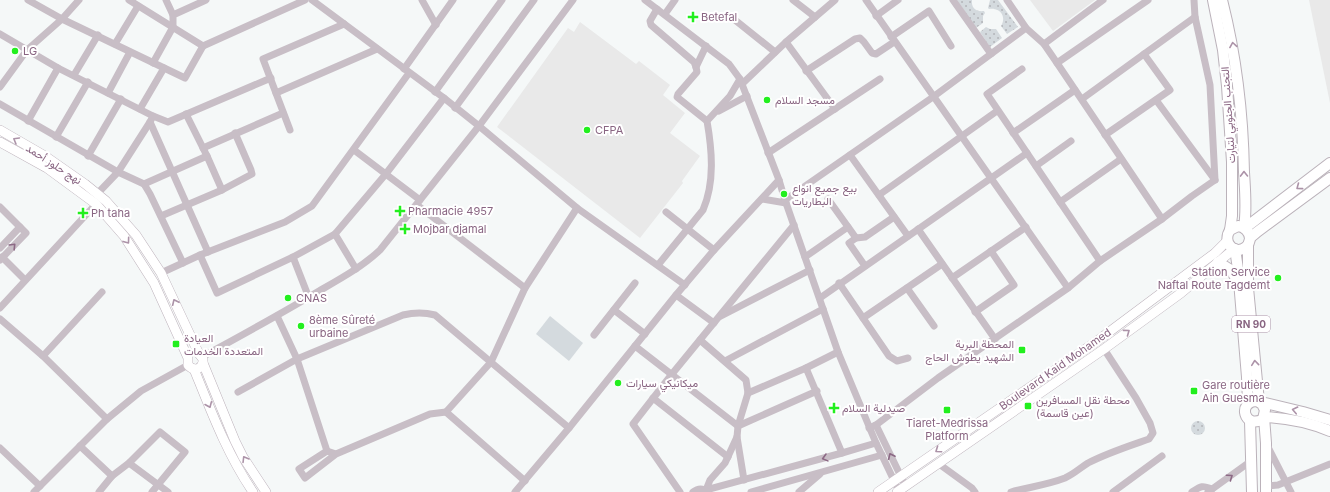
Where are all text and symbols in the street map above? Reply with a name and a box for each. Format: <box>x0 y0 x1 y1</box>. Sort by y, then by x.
place label: Betefal <box>701 10 737 24</box>
marker: Betefal <box>688 12 698 22</box>
one-way arrow <box>1229 42 1237 48</box>
place label: LG <box>23 44 37 58</box>
marker: LG <box>10 46 20 56</box>
street label: التجنب الجنوبي لتيارت <box>1218 66 1241 164</box>
place label: مسجد السلام <box>775 93 835 108</box>
marker: مسجد السلام <box>762 95 772 105</box>
place label: CFPA <box>595 123 624 137</box>
marker: CFPA <box>582 125 592 135</box>
one-way arrow <box>13 137 20 144</box>
street label: نهج حلوز أحمد <box>23 141 85 188</box>
one-way arrow <box>1240 171 1249 177</box>
place label: بيع جميع انواع البطاريات <box>792 181 857 208</box>
one-way arrow <box>1296 182 1303 190</box>
marker: بيع جميع انواع البطاريات <box>779 189 789 199</box>
place label: Pharmacie 4957 <box>408 204 493 218</box>
place label: Ph taha <box>91 206 130 220</box>
marker: Pharmacie 4957 <box>395 206 405 216</box>
marker: Ph taha <box>78 208 88 218</box>
place label: Mojbar djamal <box>413 222 487 236</box>
marker: Mojbar djamal <box>400 224 410 234</box>
one-way arrow <box>123 237 130 244</box>
one-way arrow <box>8 243 16 251</box>
place label: Station Service Naftal Route Tagdemt <box>1158 265 1270 292</box>
marker: Station Service Naftal Route Tagdemt <box>1273 273 1283 283</box>
place label: CNAS <box>296 291 327 305</box>
marker: CNAS <box>283 293 293 303</box>
one-way arrow <box>172 299 180 307</box>
place label: 8ème Sûreté urbaine <box>309 313 375 340</box>
road number: RN 90 <box>1232 316 1270 332</box>
marker: 8ème Sûreté urbaine <box>296 321 306 331</box>
street label: Boulevard Kaid Mohamed <box>996 325 1114 413</box>
one-way arrow <box>1122 330 1129 337</box>
place label: العيادة المتعددة الخدمات <box>184 331 263 358</box>
place label: المحطة البرية الشهيد يطوش الحاج <box>925 337 1014 365</box>
marker: العيادة المتعددة الخدمات <box>171 339 181 349</box>
marker: المحطة البرية الشهيد يطوش الحاج <box>1017 345 1027 355</box>
one-way arrow <box>1251 360 1260 366</box>
place label: ميكانيكي سيارات <box>626 376 698 393</box>
marker: ميكانيكي سيارات <box>613 378 623 388</box>
place label: Gare routière Ain Guesma <box>1202 378 1270 405</box>
marker: Gare routière Ain Guesma <box>1189 386 1199 396</box>
place label: محطة نقل المسافرين (عين قاسمة) <box>1036 393 1130 420</box>
one-way arrow <box>204 401 212 408</box>
place label: صيدلية السلام <box>842 401 905 416</box>
marker: محطة نقل المسافرين (عين قاسمة) <box>1023 401 1033 411</box>
marker: صيدلية السلام <box>829 403 839 413</box>
marker: Tiaret-Medrissa Platform <box>942 405 952 415</box>
one-way arrow <box>1292 406 1298 414</box>
place label: Tiaret-Medrissa Platform <box>906 416 988 443</box>
one-way arrow <box>935 445 942 453</box>
one-way arrow <box>888 452 896 460</box>
one-way arrow <box>822 453 829 462</box>
one-way arrow <box>242 456 250 463</box>
one-way arrow <box>1226 474 1233 482</box>

